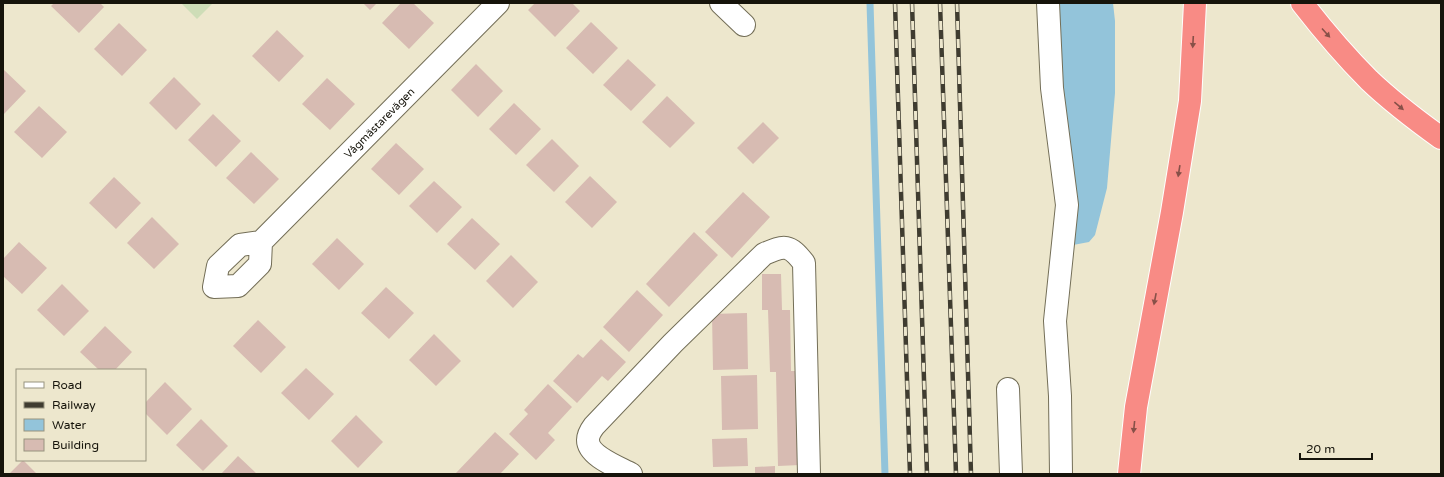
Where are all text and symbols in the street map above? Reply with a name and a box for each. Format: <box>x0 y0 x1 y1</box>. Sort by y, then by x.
one-way arrow <box>1322 28 1331 38</box>
one-way arrow <box>1190 36 1197 48</box>
street label: Vågmästarevägen <box>342 85 417 161</box>
one-way arrow <box>1394 101 1404 110</box>
one-way arrow <box>1176 165 1182 177</box>
one-way arrow <box>1152 293 1158 305</box>
legend <box>16 369 146 461</box>
text: Road <box>52 378 82 392</box>
text: Railway <box>52 398 96 412</box>
text: Water <box>52 418 87 432</box>
one-way arrow <box>1130 421 1137 433</box>
scale bar <box>1300 435 1372 461</box>
text: Building <box>52 438 99 452</box>
text: 20 m <box>1306 442 1335 456</box>

